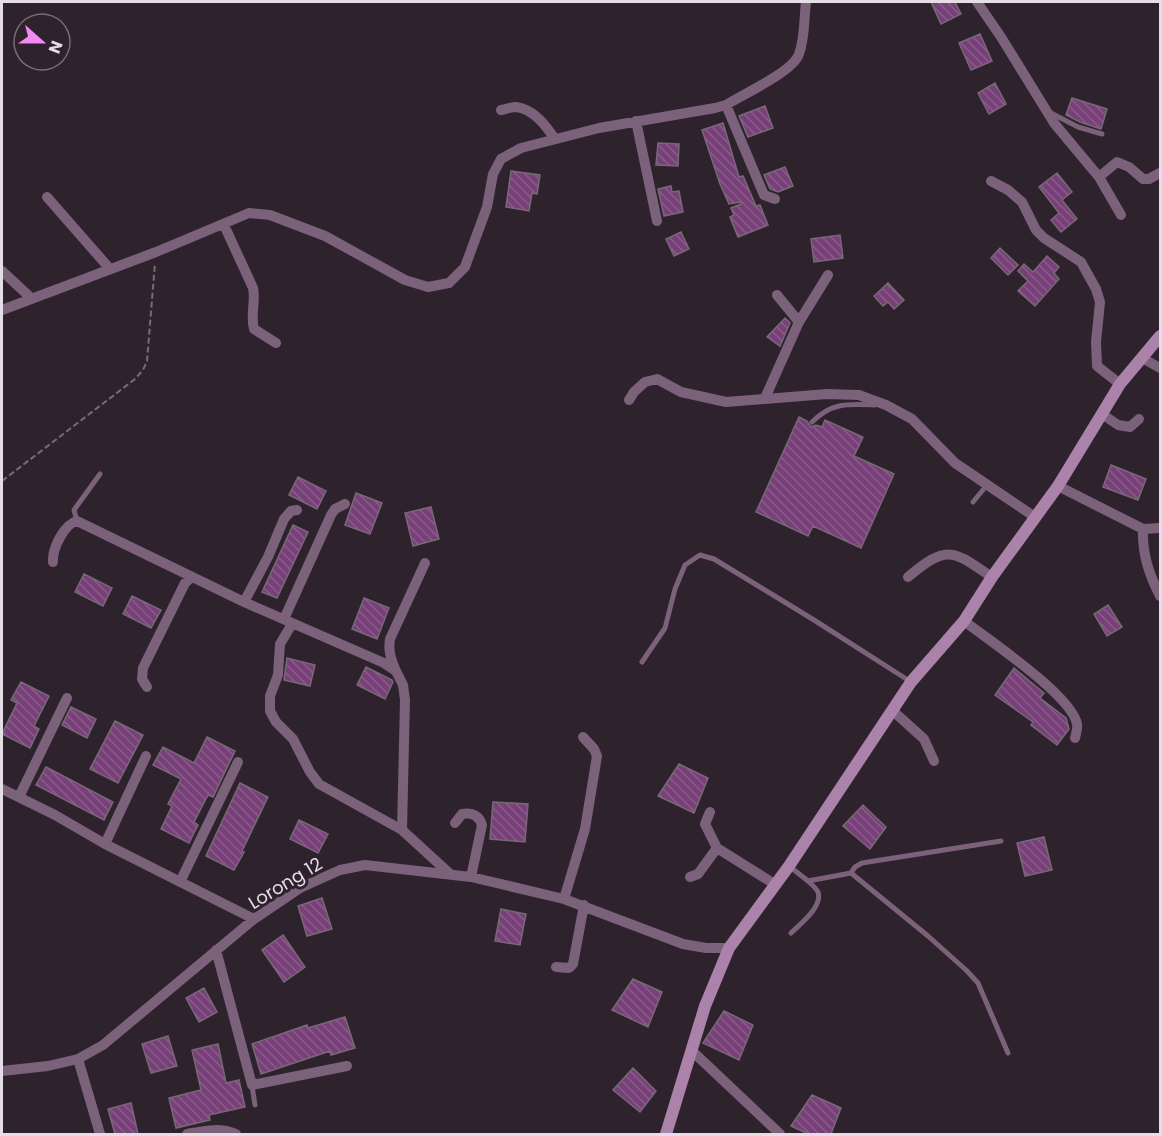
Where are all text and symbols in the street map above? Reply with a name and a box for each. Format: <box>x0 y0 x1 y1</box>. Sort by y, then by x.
north arrow <box>12 12 72 72</box>
text: N <box>43 37 68 57</box>
street label: Lorong 12 <box>243 851 327 915</box>

